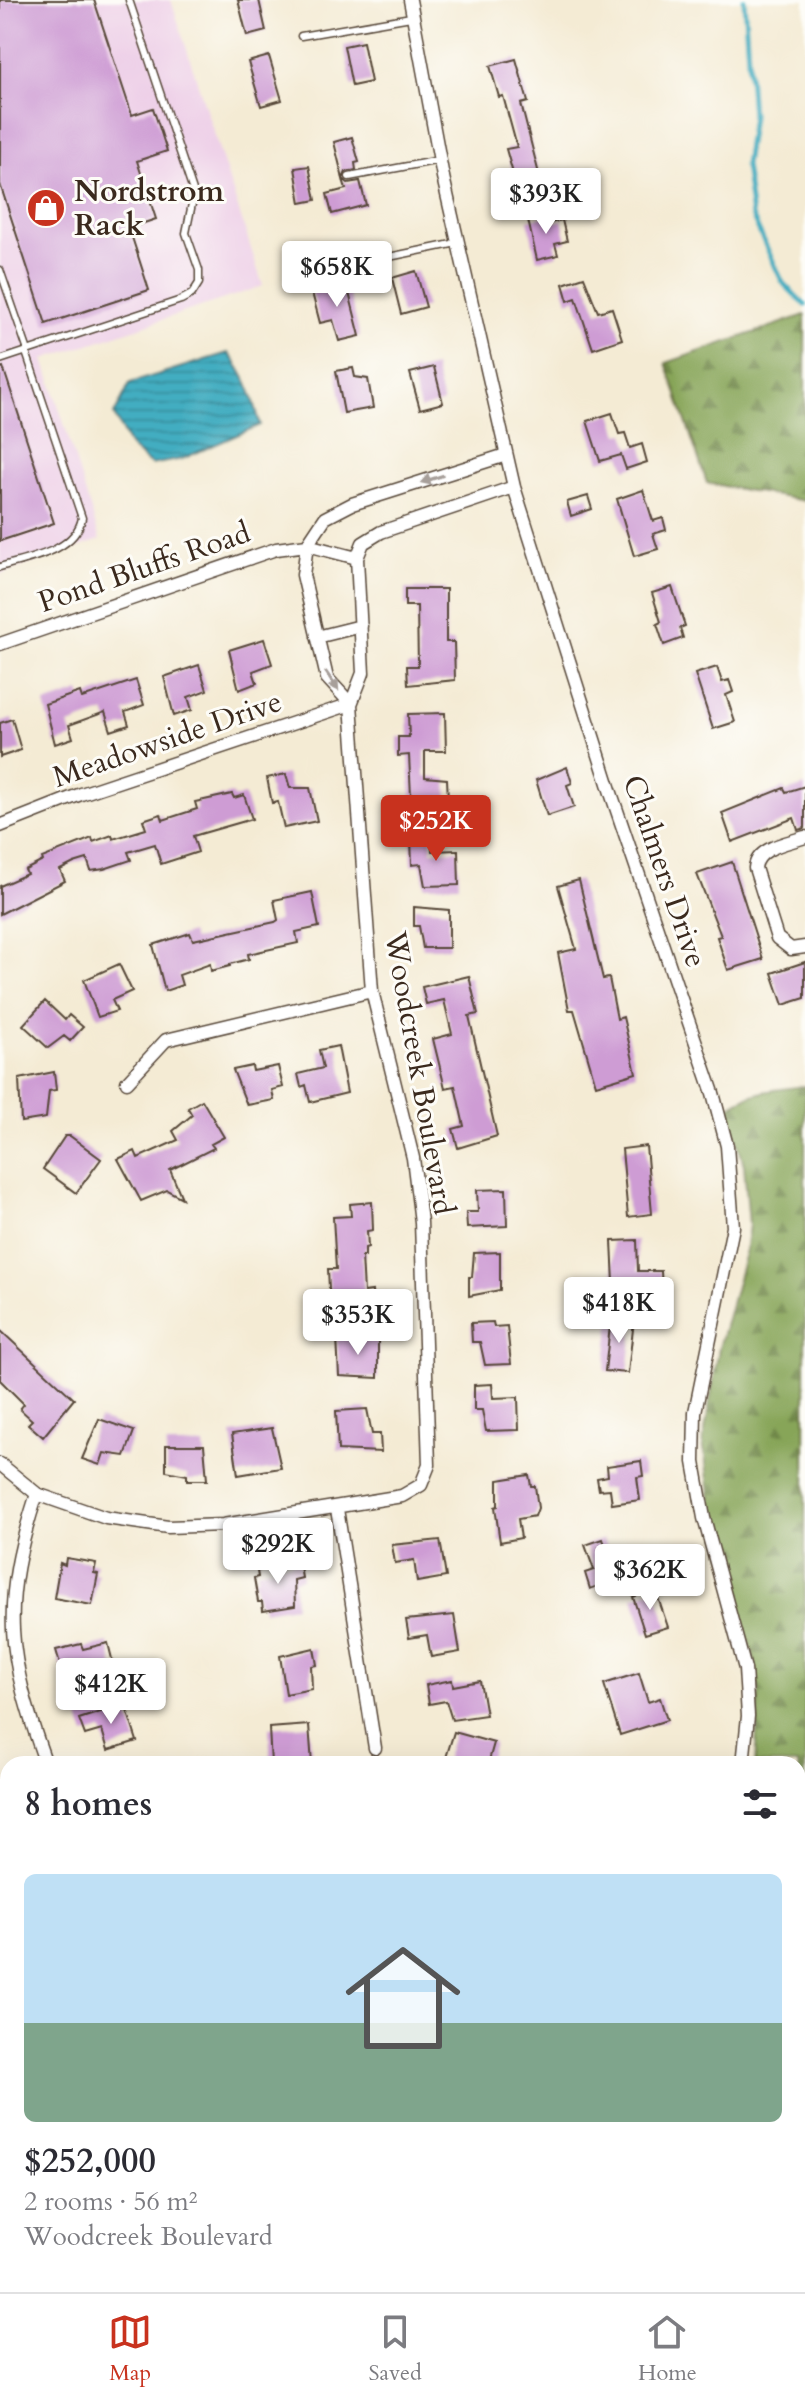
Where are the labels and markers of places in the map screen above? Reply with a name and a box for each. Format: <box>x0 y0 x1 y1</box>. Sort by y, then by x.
pin: $393K <box>490 168 602 236</box>
place label: Nordstrom Rack <box>74 171 224 246</box>
shop icon: Nordstrom Rack <box>25 187 67 229</box>
pin: $658K <box>281 241 393 309</box>
pin: $252K <box>380 795 492 863</box>
pin: $418K <box>563 1277 675 1345</box>
pin: $353K <box>302 1289 414 1357</box>
pin: $292K <box>222 1518 334 1586</box>
pin: $362K <box>594 1544 706 1612</box>
pin: $412K <box>55 1658 167 1726</box>

